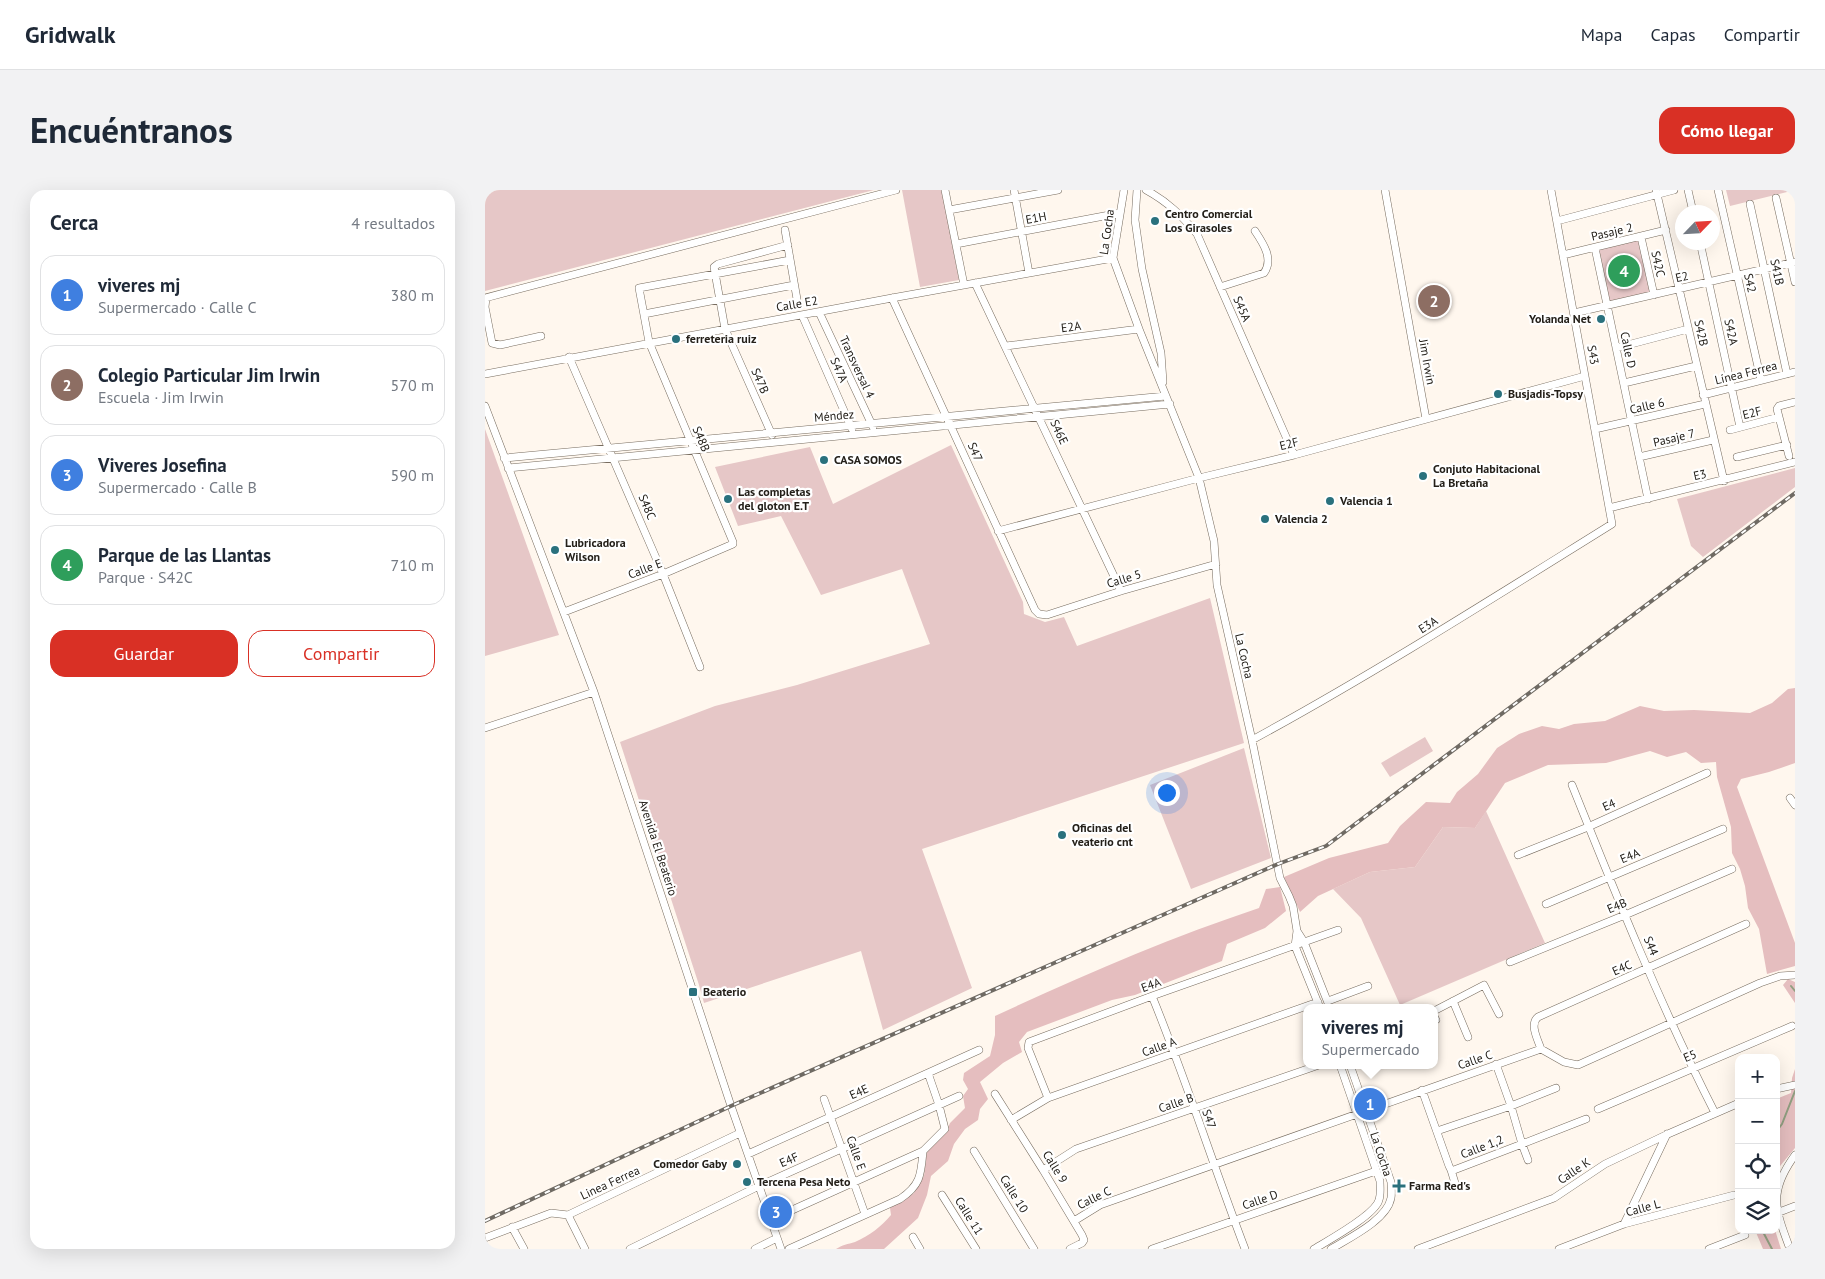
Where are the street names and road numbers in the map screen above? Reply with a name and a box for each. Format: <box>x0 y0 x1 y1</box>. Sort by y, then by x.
street label: E1H <box>1024 208 1048 227</box>
street label: La Cocha <box>1096 208 1117 256</box>
street label: Pasaje 2 <box>1590 219 1634 244</box>
street label: S42C <box>1648 249 1669 279</box>
street label: S41B <box>1767 257 1788 286</box>
street label: E2 <box>1674 268 1690 285</box>
street label: S42 <box>1741 272 1760 294</box>
street label: Calle E2 <box>775 292 819 315</box>
street label: S45A <box>1230 294 1255 324</box>
street label: S42A <box>1721 317 1742 346</box>
street label: E2A <box>1060 318 1082 335</box>
street label: S42B <box>1691 318 1712 347</box>
street label: Calle D <box>1617 330 1640 370</box>
street label: Transversal 4 <box>836 333 879 401</box>
street label: Jim Irwin <box>1416 337 1439 386</box>
street label: S43 <box>1584 344 1603 366</box>
street label: S47A <box>827 355 852 385</box>
street label: Línea Ferrea <box>1713 358 1779 388</box>
street label: S47B <box>748 366 773 396</box>
street label: Calle 6 <box>1628 394 1666 417</box>
street label: E2F <box>1741 403 1763 422</box>
street label: Méndez <box>813 406 855 425</box>
street label: S46E <box>1047 417 1072 447</box>
street label: S48B <box>689 424 714 454</box>
street label: Pasaje 7 <box>1652 425 1696 450</box>
street label: E2F <box>1278 434 1300 453</box>
street label: S47 <box>965 440 986 464</box>
street label: E3 <box>1692 466 1708 483</box>
street label: S48C <box>635 492 660 522</box>
street label: Calle E <box>626 555 664 582</box>
street label: Calle 5 <box>1105 566 1143 591</box>
street label: E3A <box>1415 613 1440 636</box>
street label: La Cocha <box>1232 632 1257 680</box>
street label: E4 <box>1600 795 1618 814</box>
street label: Avenida El Beaterio <box>636 798 681 898</box>
street label: E4A <box>1618 845 1642 866</box>
street label: E4B <box>1605 895 1629 916</box>
street label: S44 <box>1641 934 1662 958</box>
street label: E4C <box>1610 957 1634 978</box>
street label: E4A <box>1139 974 1163 995</box>
street label: Calle A <box>1140 1033 1178 1060</box>
street label: E5 <box>1681 1046 1699 1065</box>
street label: Calle C <box>1455 1047 1494 1072</box>
street label: E4E <box>847 1081 871 1102</box>
street label: Calle B <box>1156 1090 1195 1115</box>
street label: S47 <box>1199 1107 1220 1130</box>
street label: La Cocha <box>1367 1130 1396 1178</box>
street label: Calle 1,2 <box>1458 1132 1505 1162</box>
street label: Calle E <box>843 1134 870 1172</box>
street label: Calle 9 <box>1040 1148 1071 1186</box>
street label: E4F <box>777 1149 801 1170</box>
street label: Calle K <box>1555 1154 1593 1187</box>
street label: Linea Ferrea <box>578 1162 642 1203</box>
street label: Calle 10 <box>997 1172 1032 1216</box>
street label: Calle C <box>1074 1183 1113 1212</box>
street label: Calle D <box>1240 1186 1280 1213</box>
street label: Calle 11 <box>952 1194 987 1238</box>
street label: Calle L <box>1624 1196 1662 1219</box>

